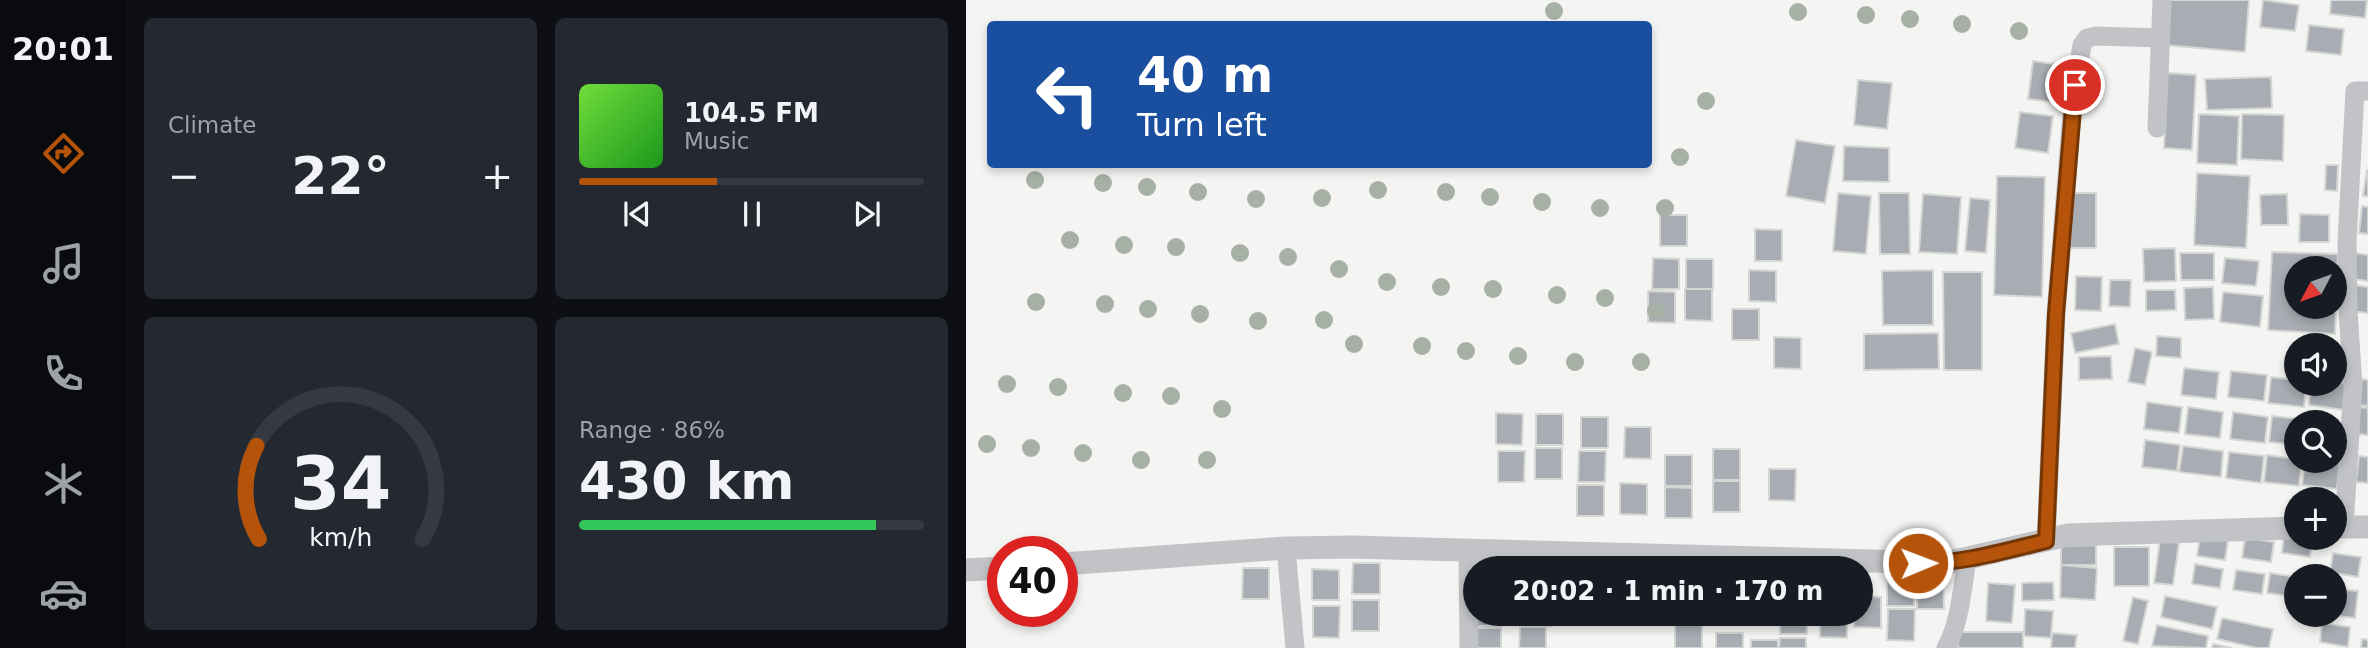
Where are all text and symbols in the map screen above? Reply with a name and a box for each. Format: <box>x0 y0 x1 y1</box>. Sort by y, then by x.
text: 20:01 <box>12 30 114 68</box>
text: 40 m <box>1137 47 1273 104</box>
icon: left <box>1022 49 1113 140</box>
pin <box>2045 55 2105 115</box>
icon: arrive <box>2056 66 2094 104</box>
text: 104.5 FM <box>684 98 819 128</box>
text: Turn left <box>1137 106 1267 144</box>
text: Climate <box>168 112 257 138</box>
text: Music <box>684 128 749 154</box>
icon: directions <box>39 129 88 178</box>
text: 22° <box>291 146 390 206</box>
text: − <box>168 154 200 198</box>
text: + <box>481 154 513 198</box>
icon: previous <box>618 195 656 233</box>
icon: pause <box>733 195 771 233</box>
icon: next <box>848 195 886 233</box>
icon: music <box>39 239 88 288</box>
north arrow <box>2284 256 2347 318</box>
map controls <box>2284 256 2347 627</box>
button: sound <box>2284 333 2347 396</box>
icon: phone <box>39 349 88 398</box>
button: search <box>2284 410 2347 473</box>
text: Range · 86% <box>579 417 725 443</box>
text: 34 <box>290 442 391 527</box>
text: 430 km <box>579 451 794 511</box>
icon: climate <box>39 459 88 508</box>
button: + <box>2284 487 2347 550</box>
text: km/h <box>309 523 372 552</box>
position arrow <box>1881 526 1955 600</box>
speed limit sign: 40 <box>987 536 1078 627</box>
button: − <box>2284 564 2347 627</box>
icon: car <box>39 569 88 618</box>
text: 20:02 · 1 min · 170 m <box>1513 576 1823 606</box>

